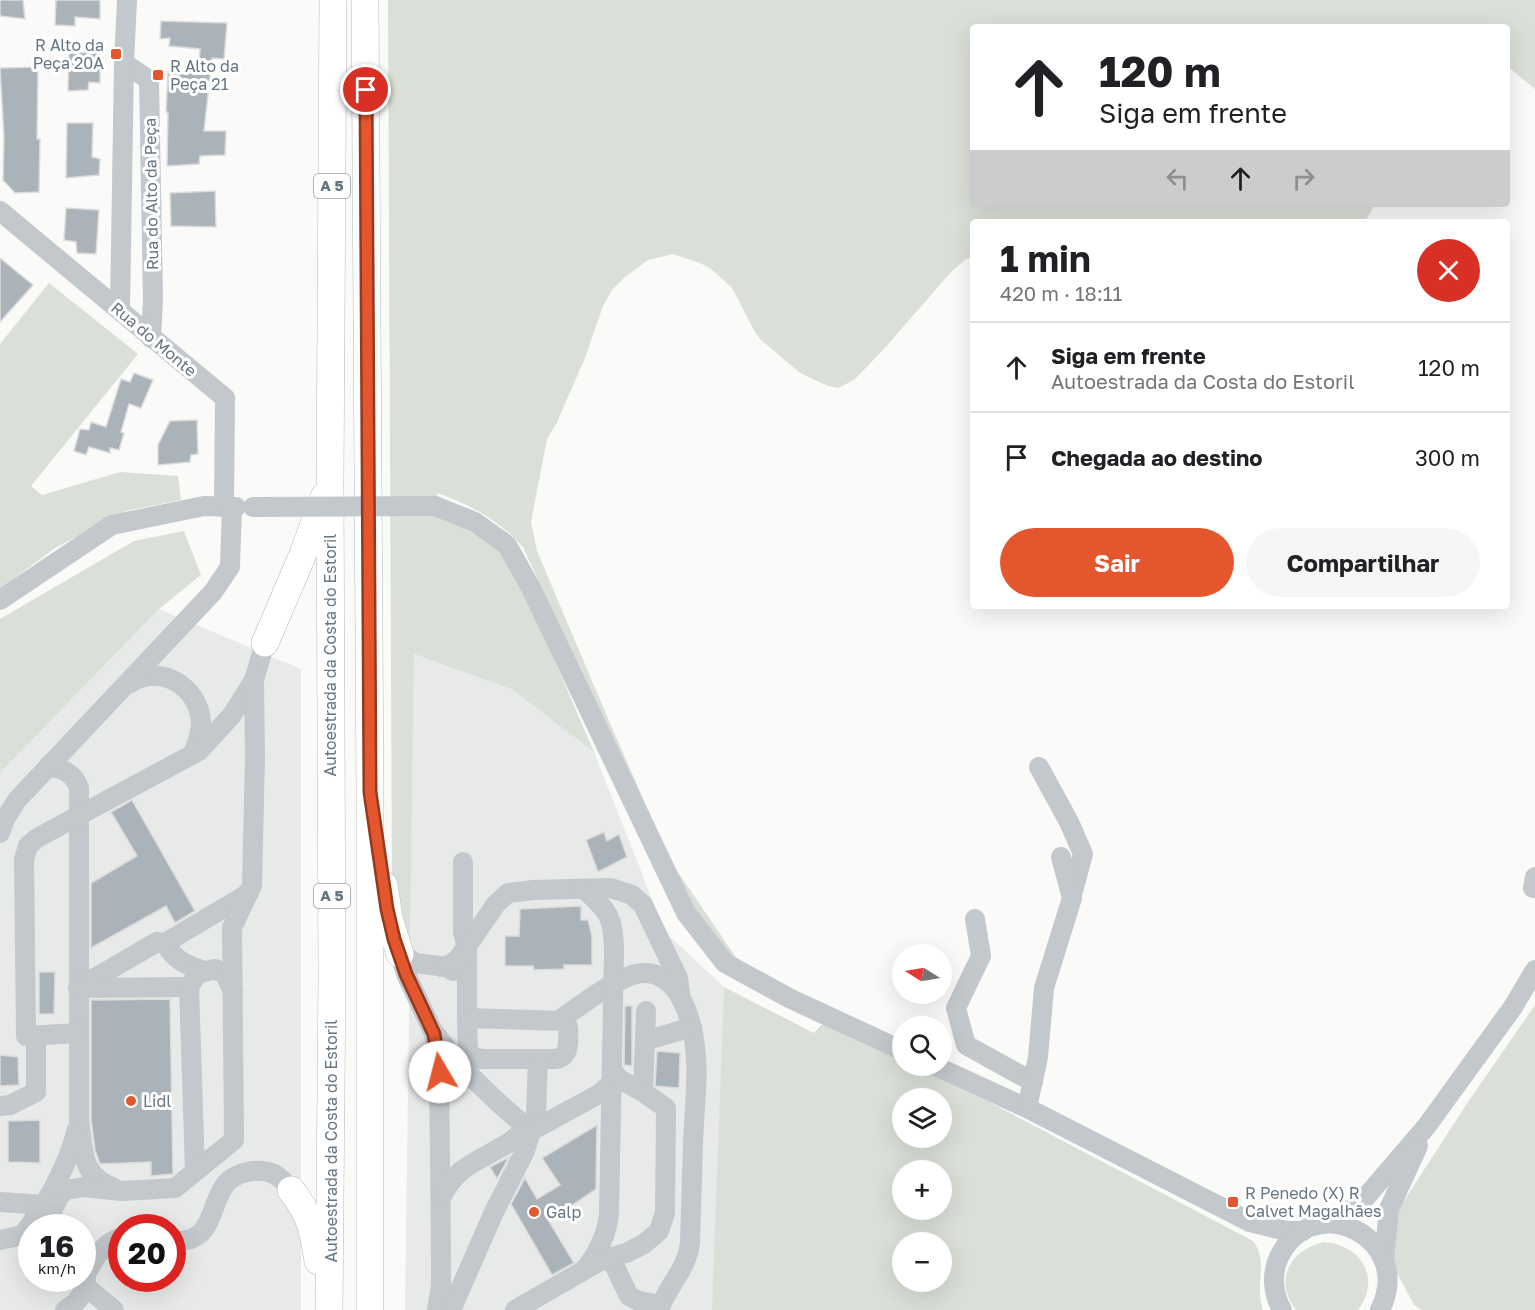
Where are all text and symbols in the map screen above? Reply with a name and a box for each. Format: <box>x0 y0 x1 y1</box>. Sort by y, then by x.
place label: R Alto da Peça 20A <box>33 35 104 73</box>
text: 120 m <box>1099 46 1221 96</box>
marker: R Alto da Peça 20A <box>109 47 123 61</box>
icon: ahead <box>1000 48 1078 126</box>
place label: R Alto da Peça 21 <box>170 56 239 94</box>
pin <box>340 64 391 115</box>
marker: R Alto da Peça 21 <box>151 68 165 82</box>
icon: arrive <box>349 73 382 106</box>
text: Siga em frente <box>1099 97 1287 129</box>
street label: Rua do Alto da Peça <box>140 118 162 270</box>
icon: left <box>1161 162 1194 195</box>
icon: ahead <box>1224 162 1257 195</box>
icon: right <box>1287 162 1320 195</box>
road number: A 5 <box>314 174 350 198</box>
text: 1 min <box>1000 237 1091 280</box>
button: close <box>1417 239 1480 302</box>
text: 420 m · 18:11 <box>1000 281 1122 305</box>
street label: Rua do Monte <box>107 297 201 381</box>
text: Siga em frente <box>1051 342 1206 369</box>
icon: ahead <box>1000 351 1033 384</box>
text: 120 m <box>1418 354 1480 381</box>
text: Autoestrada da Costa do Estoril <box>1051 369 1355 393</box>
icon: arrive <box>1000 441 1033 474</box>
text: Chegada ao destino <box>1051 444 1263 471</box>
text: 300 m <box>1415 444 1480 471</box>
button: Sair <box>1000 528 1234 597</box>
button: Compartilhar <box>1246 528 1480 597</box>
street label: Autoestrada da Costa do Estoril <box>320 534 340 776</box>
road number: A 5 <box>314 884 350 908</box>
north arrow <box>892 944 952 1004</box>
map controls <box>892 944 952 1292</box>
button: search <box>892 1016 952 1076</box>
street label: Autoestrada da Costa do Estoril <box>321 1020 341 1262</box>
position arrow <box>408 1040 472 1104</box>
button: layers <box>892 1088 952 1148</box>
place label: Lidl <box>143 1091 171 1111</box>
marker: Lidl <box>124 1094 138 1108</box>
button: + <box>892 1160 952 1220</box>
place label: R Penedo (X) R Calvet Magalhães <box>1245 1183 1381 1221</box>
marker: R Penedo (X) R Calvet Magalhães <box>1226 1195 1240 1209</box>
place label: Galp <box>546 1202 581 1222</box>
marker: Galp <box>527 1205 541 1219</box>
speed limit sign: 20 <box>108 1214 186 1292</box>
text: 16 <box>40 1228 74 1264</box>
button: − <box>892 1232 952 1292</box>
text: km/h <box>38 1259 76 1277</box>

